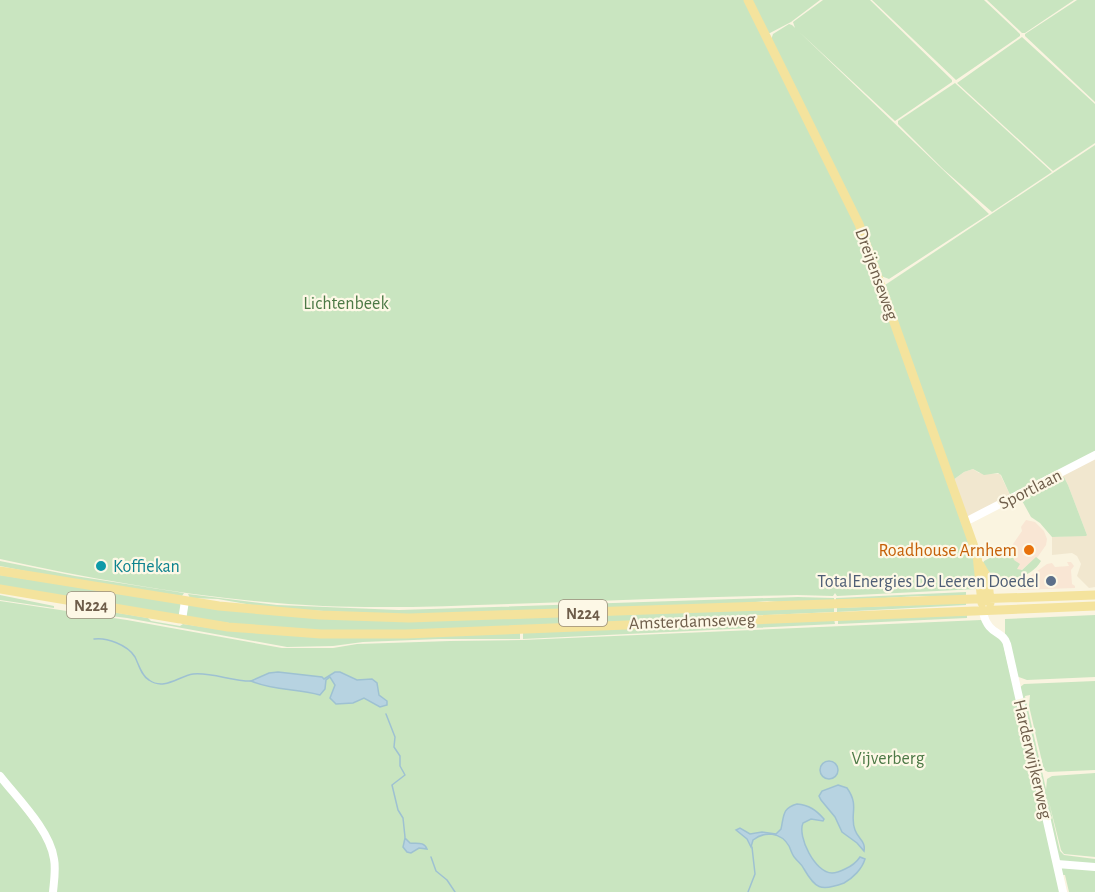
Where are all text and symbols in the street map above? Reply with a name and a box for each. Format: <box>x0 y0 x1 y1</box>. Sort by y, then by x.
street label: Dreijenseweg <box>851 226 901 323</box>
park label: Lichtenbeek <box>303 295 389 313</box>
street label: Sportlaan <box>996 466 1065 513</box>
place label: Roadhouse Arnhem <box>879 542 1017 560</box>
marker: Roadhouse Arnhem <box>1022 543 1036 557</box>
place label: Koffiekan <box>113 558 180 576</box>
marker: Koffiekan <box>94 559 108 573</box>
place label: TotalEnergies De Leeren Doedel <box>817 573 1039 591</box>
marker: TotalEnergies De Leeren Doedel <box>1044 574 1058 588</box>
road number: N224 <box>67 592 115 618</box>
road number: N224 <box>559 600 607 626</box>
street label: Amsterdamseweg <box>629 611 756 633</box>
street label: Harderwijkerweg <box>1010 698 1055 821</box>
park label: Vijverberg <box>852 750 925 768</box>

